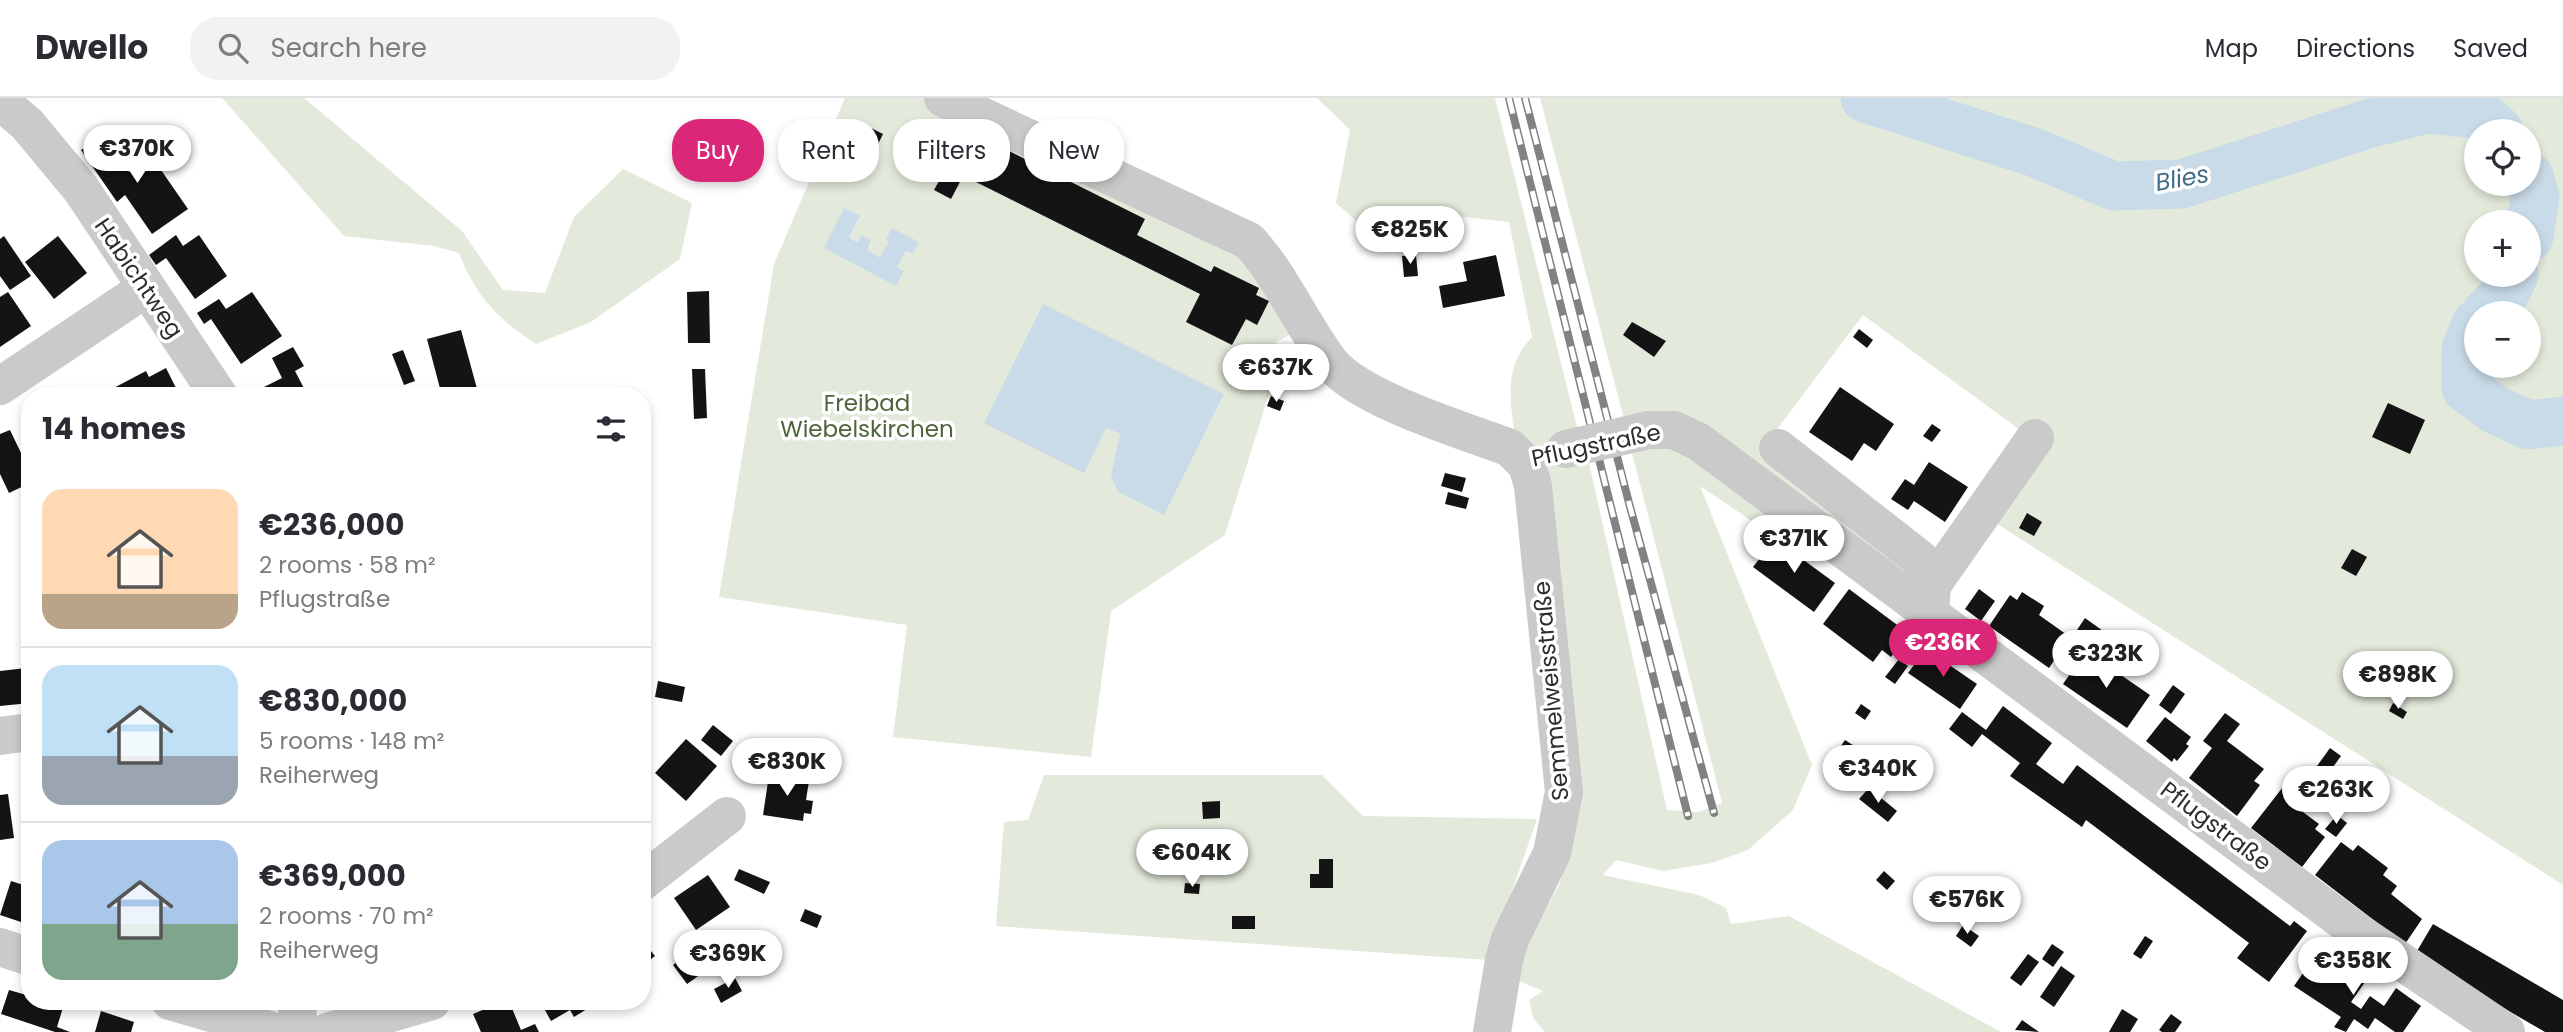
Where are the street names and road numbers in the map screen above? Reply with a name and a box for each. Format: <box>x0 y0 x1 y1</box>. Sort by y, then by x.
street label: Habichtweg <box>87 212 191 344</box>
street label: Pflugstraße <box>1528 416 1664 474</box>
street label: Semmelweisstraße <box>1525 580 1577 802</box>
street label: Pflugstraße <box>2154 774 2278 878</box>

